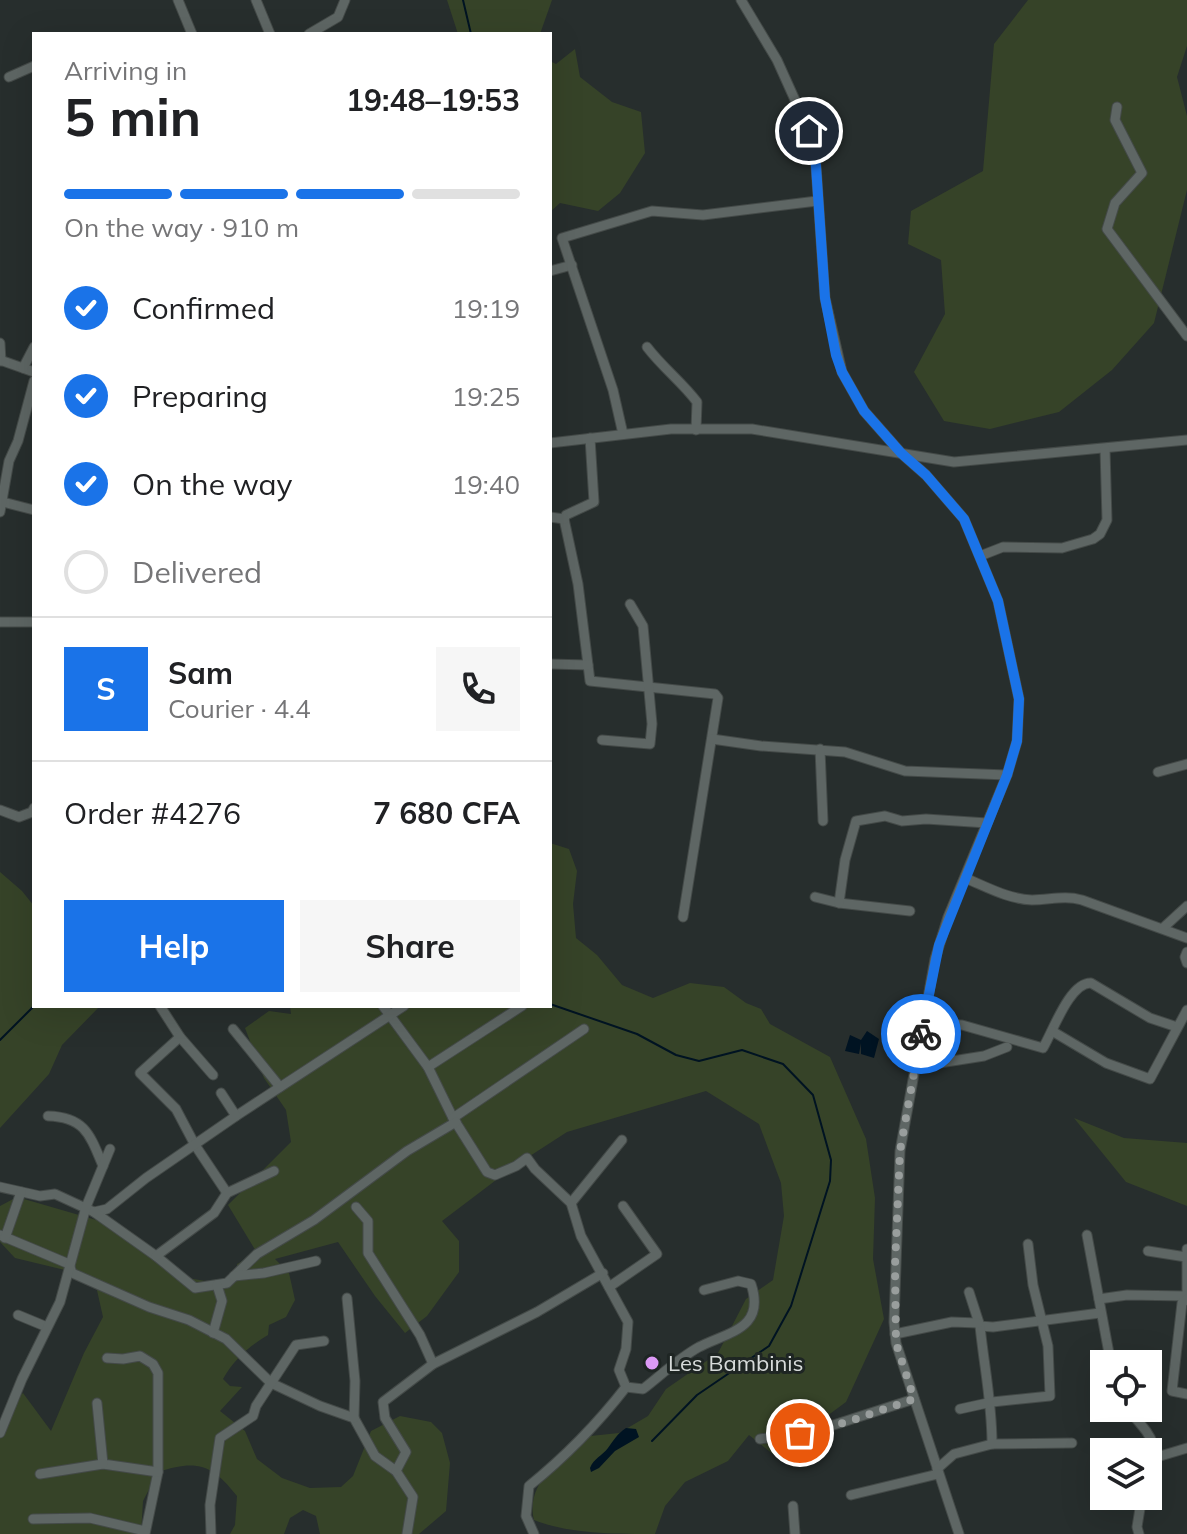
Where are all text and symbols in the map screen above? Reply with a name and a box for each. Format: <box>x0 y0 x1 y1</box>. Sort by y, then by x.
text: Arriving in <box>64 54 187 87</box>
text: 19:48–19:53 <box>346 81 520 119</box>
text: 5 min <box>64 84 201 149</box>
pin <box>775 97 843 165</box>
icon: home <box>787 109 831 153</box>
text: On the way · 910 m <box>64 211 299 244</box>
icon: check <box>64 286 108 330</box>
text: Confirmed <box>132 289 275 327</box>
text: 19:19 <box>452 292 520 325</box>
icon: check <box>64 374 108 418</box>
text: Preparing <box>132 377 268 415</box>
text: 19:25 <box>452 380 520 413</box>
icon: check <box>64 462 108 506</box>
text: On the way <box>132 465 292 503</box>
text: 19:40 <box>452 468 520 501</box>
text: Delivered <box>132 553 262 591</box>
button: phone <box>436 647 520 731</box>
text: Sam <box>168 654 233 692</box>
text: S <box>96 670 116 708</box>
text: Courier · 4.4 <box>168 692 311 725</box>
text: Order #4276 <box>64 794 241 832</box>
text: 7 680 CFA <box>373 794 520 832</box>
button: Help <box>64 900 284 992</box>
button: Share <box>300 900 520 992</box>
courier <box>881 994 961 1074</box>
icon: bike <box>899 1012 943 1056</box>
place label: Les Bambinis <box>668 1349 803 1377</box>
map controls <box>1090 1350 1162 1510</box>
button: locate <box>1090 1350 1162 1422</box>
marker: Les Bambinis <box>643 1354 661 1372</box>
pin <box>766 1399 834 1467</box>
icon: bag <box>778 1411 822 1455</box>
button: layers <box>1090 1438 1162 1510</box>

